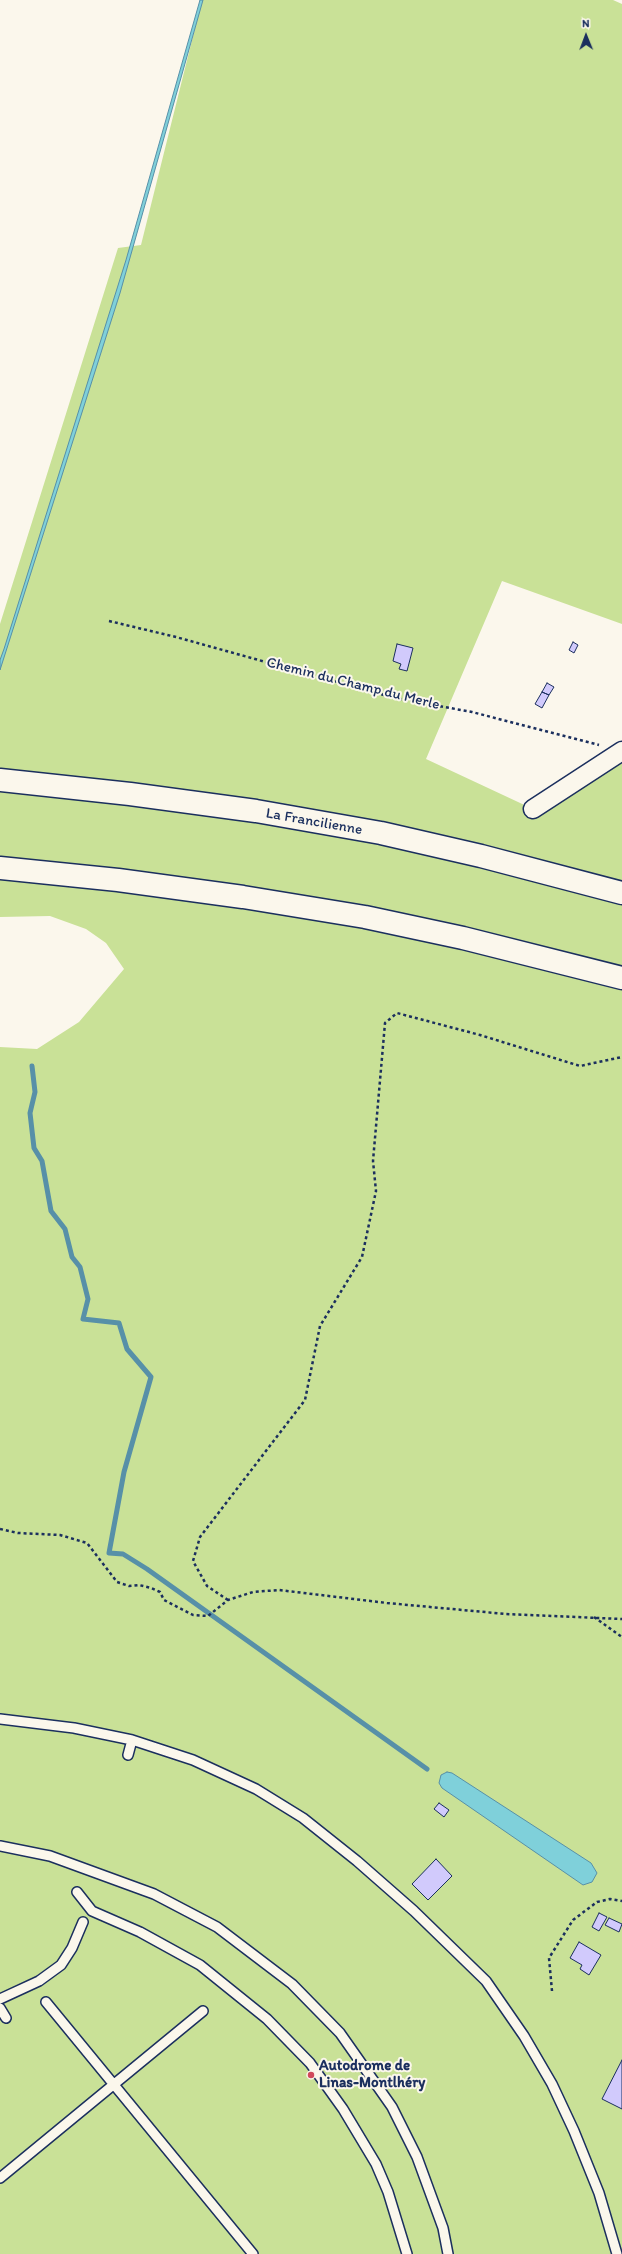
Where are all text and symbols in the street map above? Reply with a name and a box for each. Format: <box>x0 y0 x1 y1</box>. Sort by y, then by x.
north arrow <box>566 16 606 56</box>
text: N <box>582 17 590 30</box>
street label: Chemin du Champ du Merle <box>265 654 441 714</box>
street label: La Francilienne <box>264 805 364 839</box>
place label: Autodrome de Linas-Montlhéry <box>319 2057 425 2092</box>
marker: Autodrome de Linas-Montlhéry <box>306 2070 316 2080</box>

